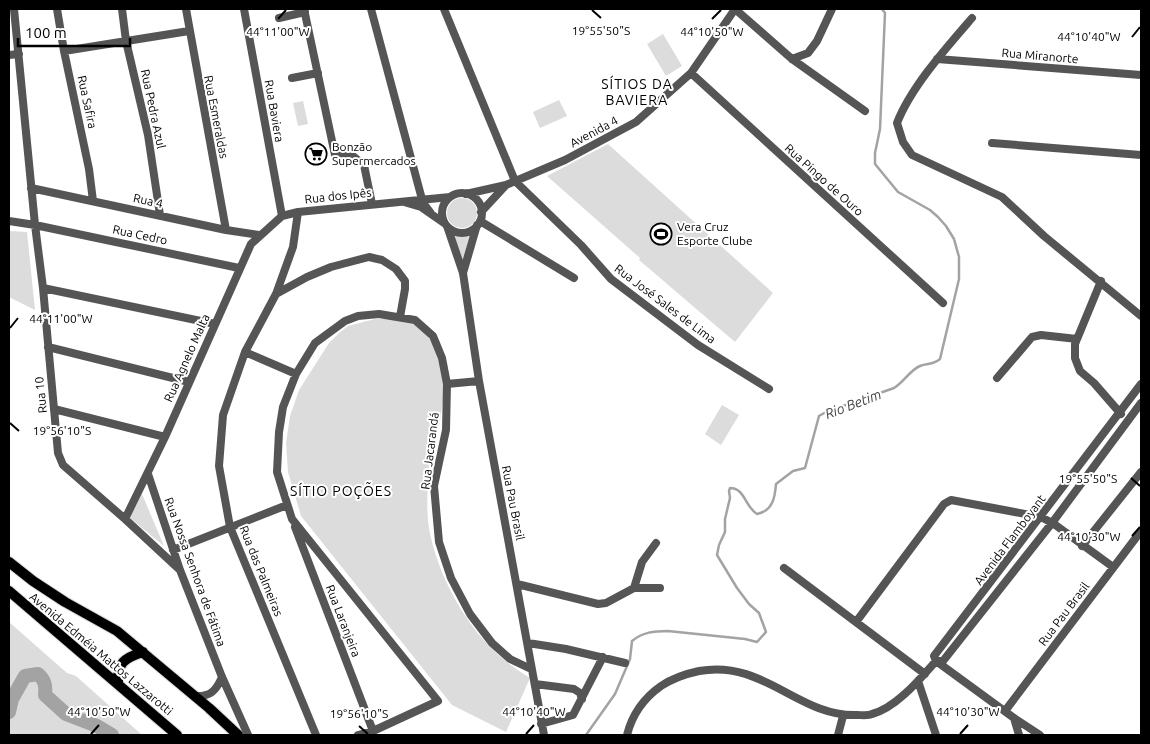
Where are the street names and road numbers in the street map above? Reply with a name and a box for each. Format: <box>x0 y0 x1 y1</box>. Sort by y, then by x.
street label: Rua Miranorte <box>1001 46 1079 65</box>
street label: Rua Pedra Azul <box>139 68 168 150</box>
street label: Rua Safira <box>76 74 99 130</box>
street label: Rua Esmeraldas <box>202 74 231 160</box>
street label: Rua Baviera <box>263 79 286 143</box>
street label: Avenida 4 <box>568 113 620 150</box>
street label: Rua Pingo de Ouro <box>782 141 866 218</box>
street label: Rua dos Ipês <box>304 186 372 205</box>
street label: Rua 4 <box>132 191 164 210</box>
street label: Rua Cedro <box>111 222 169 247</box>
street label: Rua José Sales de Lima <box>612 261 718 346</box>
street label: Rua Agnelo Malta <box>161 312 212 404</box>
street label: Rua 10 <box>32 376 49 414</box>
street label: Rua Jacarandá <box>418 412 441 490</box>
street label: Rua Pau Brasil <box>500 465 527 541</box>
street label: Avenida Flamboyant <box>972 492 1048 587</box>
street label: Rua Nossa Senhora de Fátima <box>162 495 229 648</box>
street label: Rua das Palmeiras <box>237 524 286 618</box>
street label: Rua Pau Brasil <box>1036 580 1092 648</box>
street label: Rua Laranjeira <box>324 583 363 659</box>
street label: Avenida Edméia Mattos Lazzarotti <box>27 590 176 717</box>

